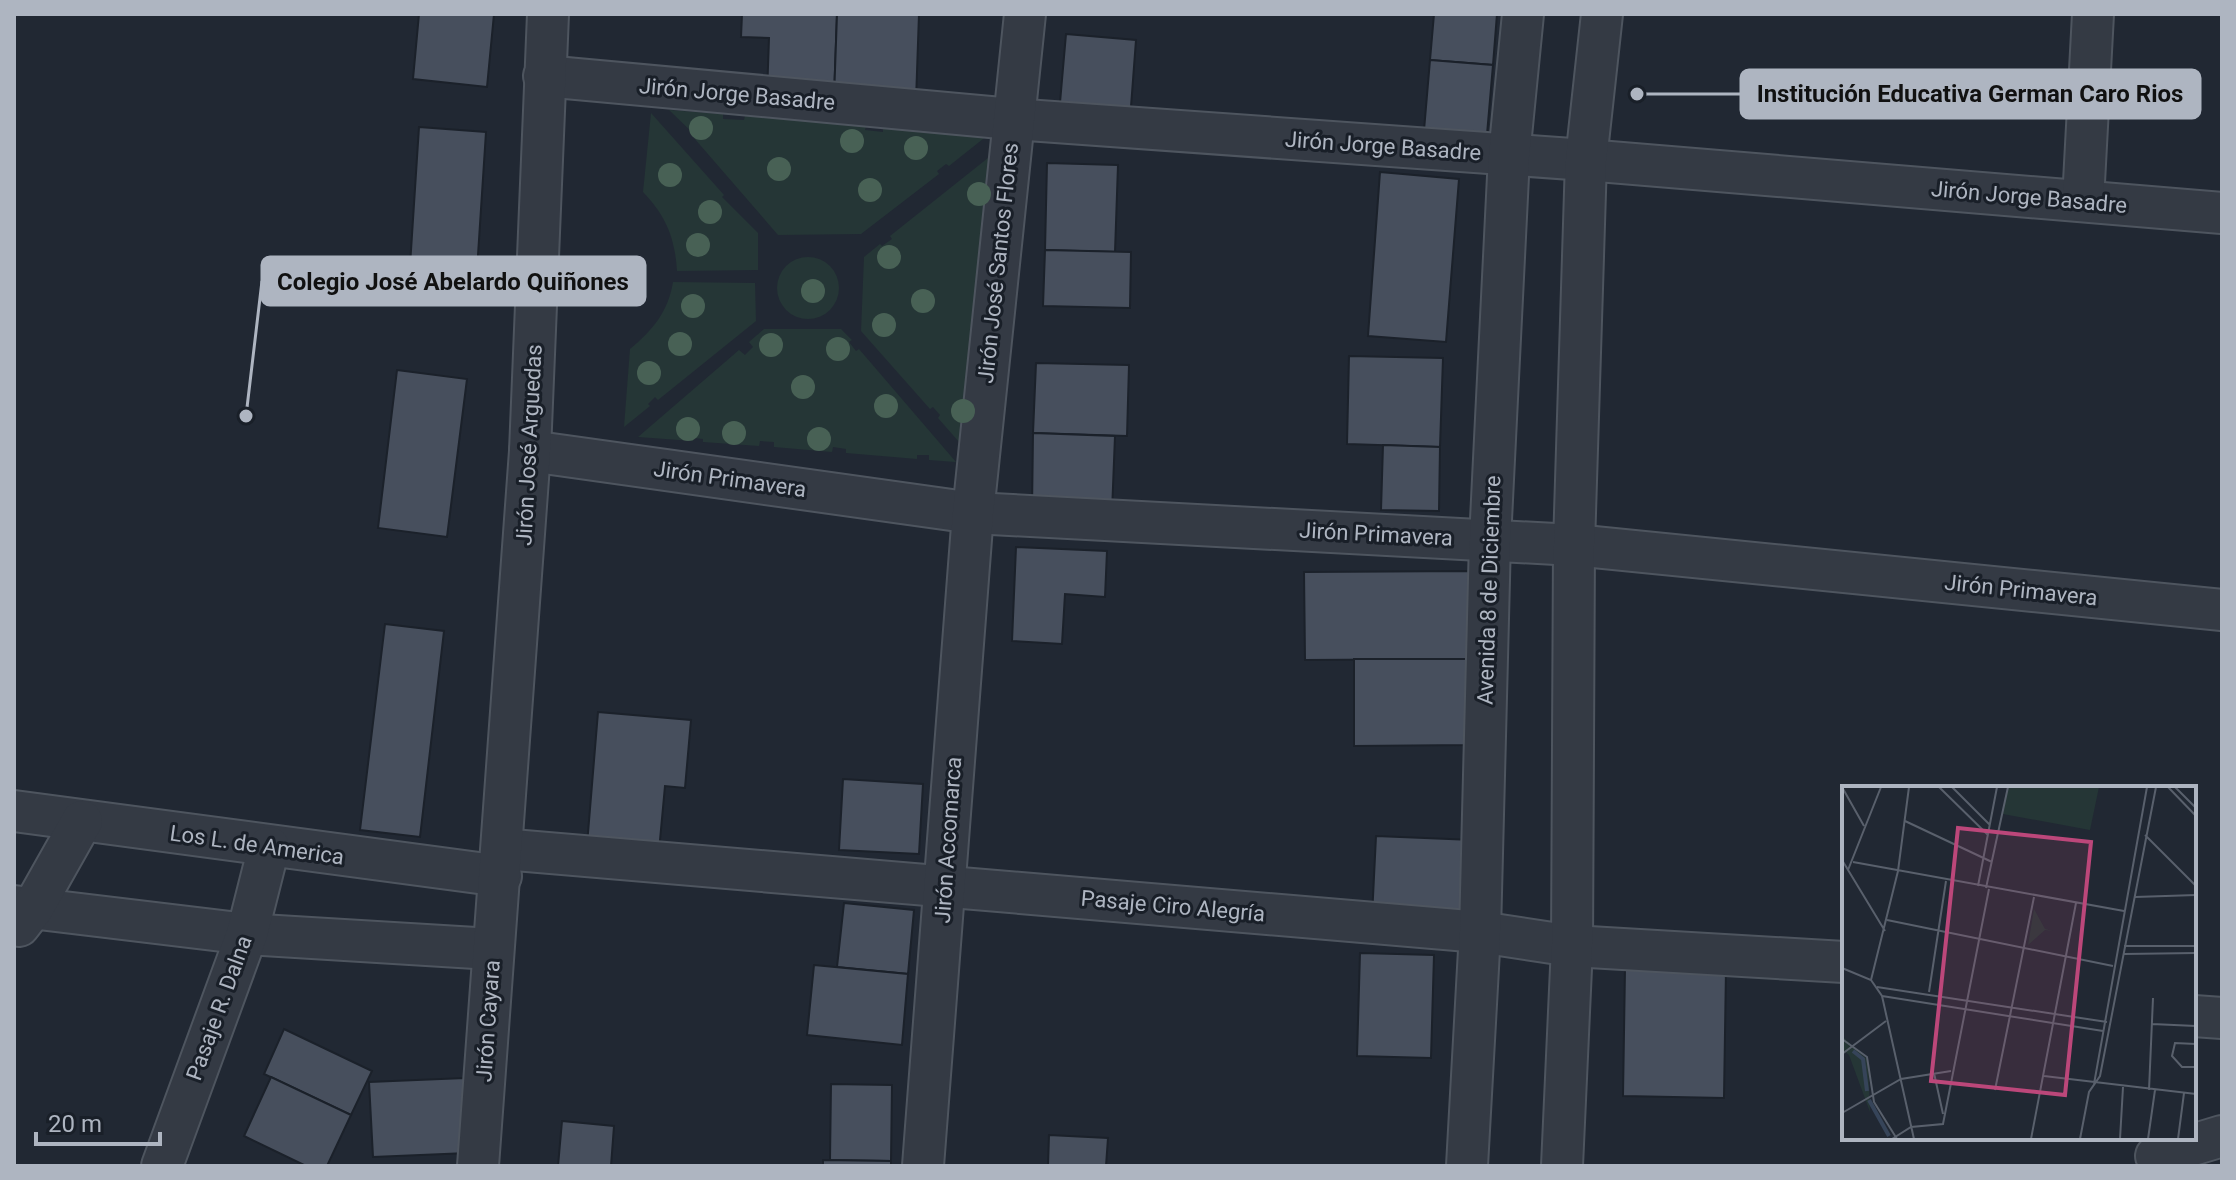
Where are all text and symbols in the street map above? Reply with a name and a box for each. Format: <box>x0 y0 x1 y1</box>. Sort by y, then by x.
callout: Institución Educativa German Caro Rios <box>1741 70 2200 118</box>
street label: Jirón Jorge Basadre <box>638 73 836 115</box>
text: Institución Educativa German Caro Rios <box>1757 80 2183 108</box>
street label: Jirón Jorge Basadre <box>1284 127 1482 165</box>
street label: Jirón José Santos Flores <box>973 141 1023 385</box>
street label: Jirón Jorge Basadre <box>1930 176 2128 218</box>
callout: Colegio José Abelardo Quiñones <box>262 257 645 305</box>
text: Colegio José Abelardo Quiñones <box>277 268 629 296</box>
street label: Jirón José Arguedas <box>511 344 547 546</box>
street label: Jirón Primavera <box>652 456 808 502</box>
street label: Avenida 8 de Diciembre <box>1473 475 1505 705</box>
street label: Jirón Primavera <box>1299 517 1453 551</box>
street label: Jirón Primavera <box>1943 570 2099 610</box>
street label: Jirón Accomarca <box>930 756 966 924</box>
inset map <box>1842 786 2196 1140</box>
street label: Los L. de America <box>168 820 346 870</box>
street label: Pasaje Ciro Alegría <box>1080 885 1266 927</box>
street label: Pasaje R. Dalna <box>181 932 257 1084</box>
street label: Jirón Cayara <box>471 959 505 1083</box>
scale bar <box>36 1096 160 1146</box>
text: 20 m <box>48 1110 102 1138</box>

